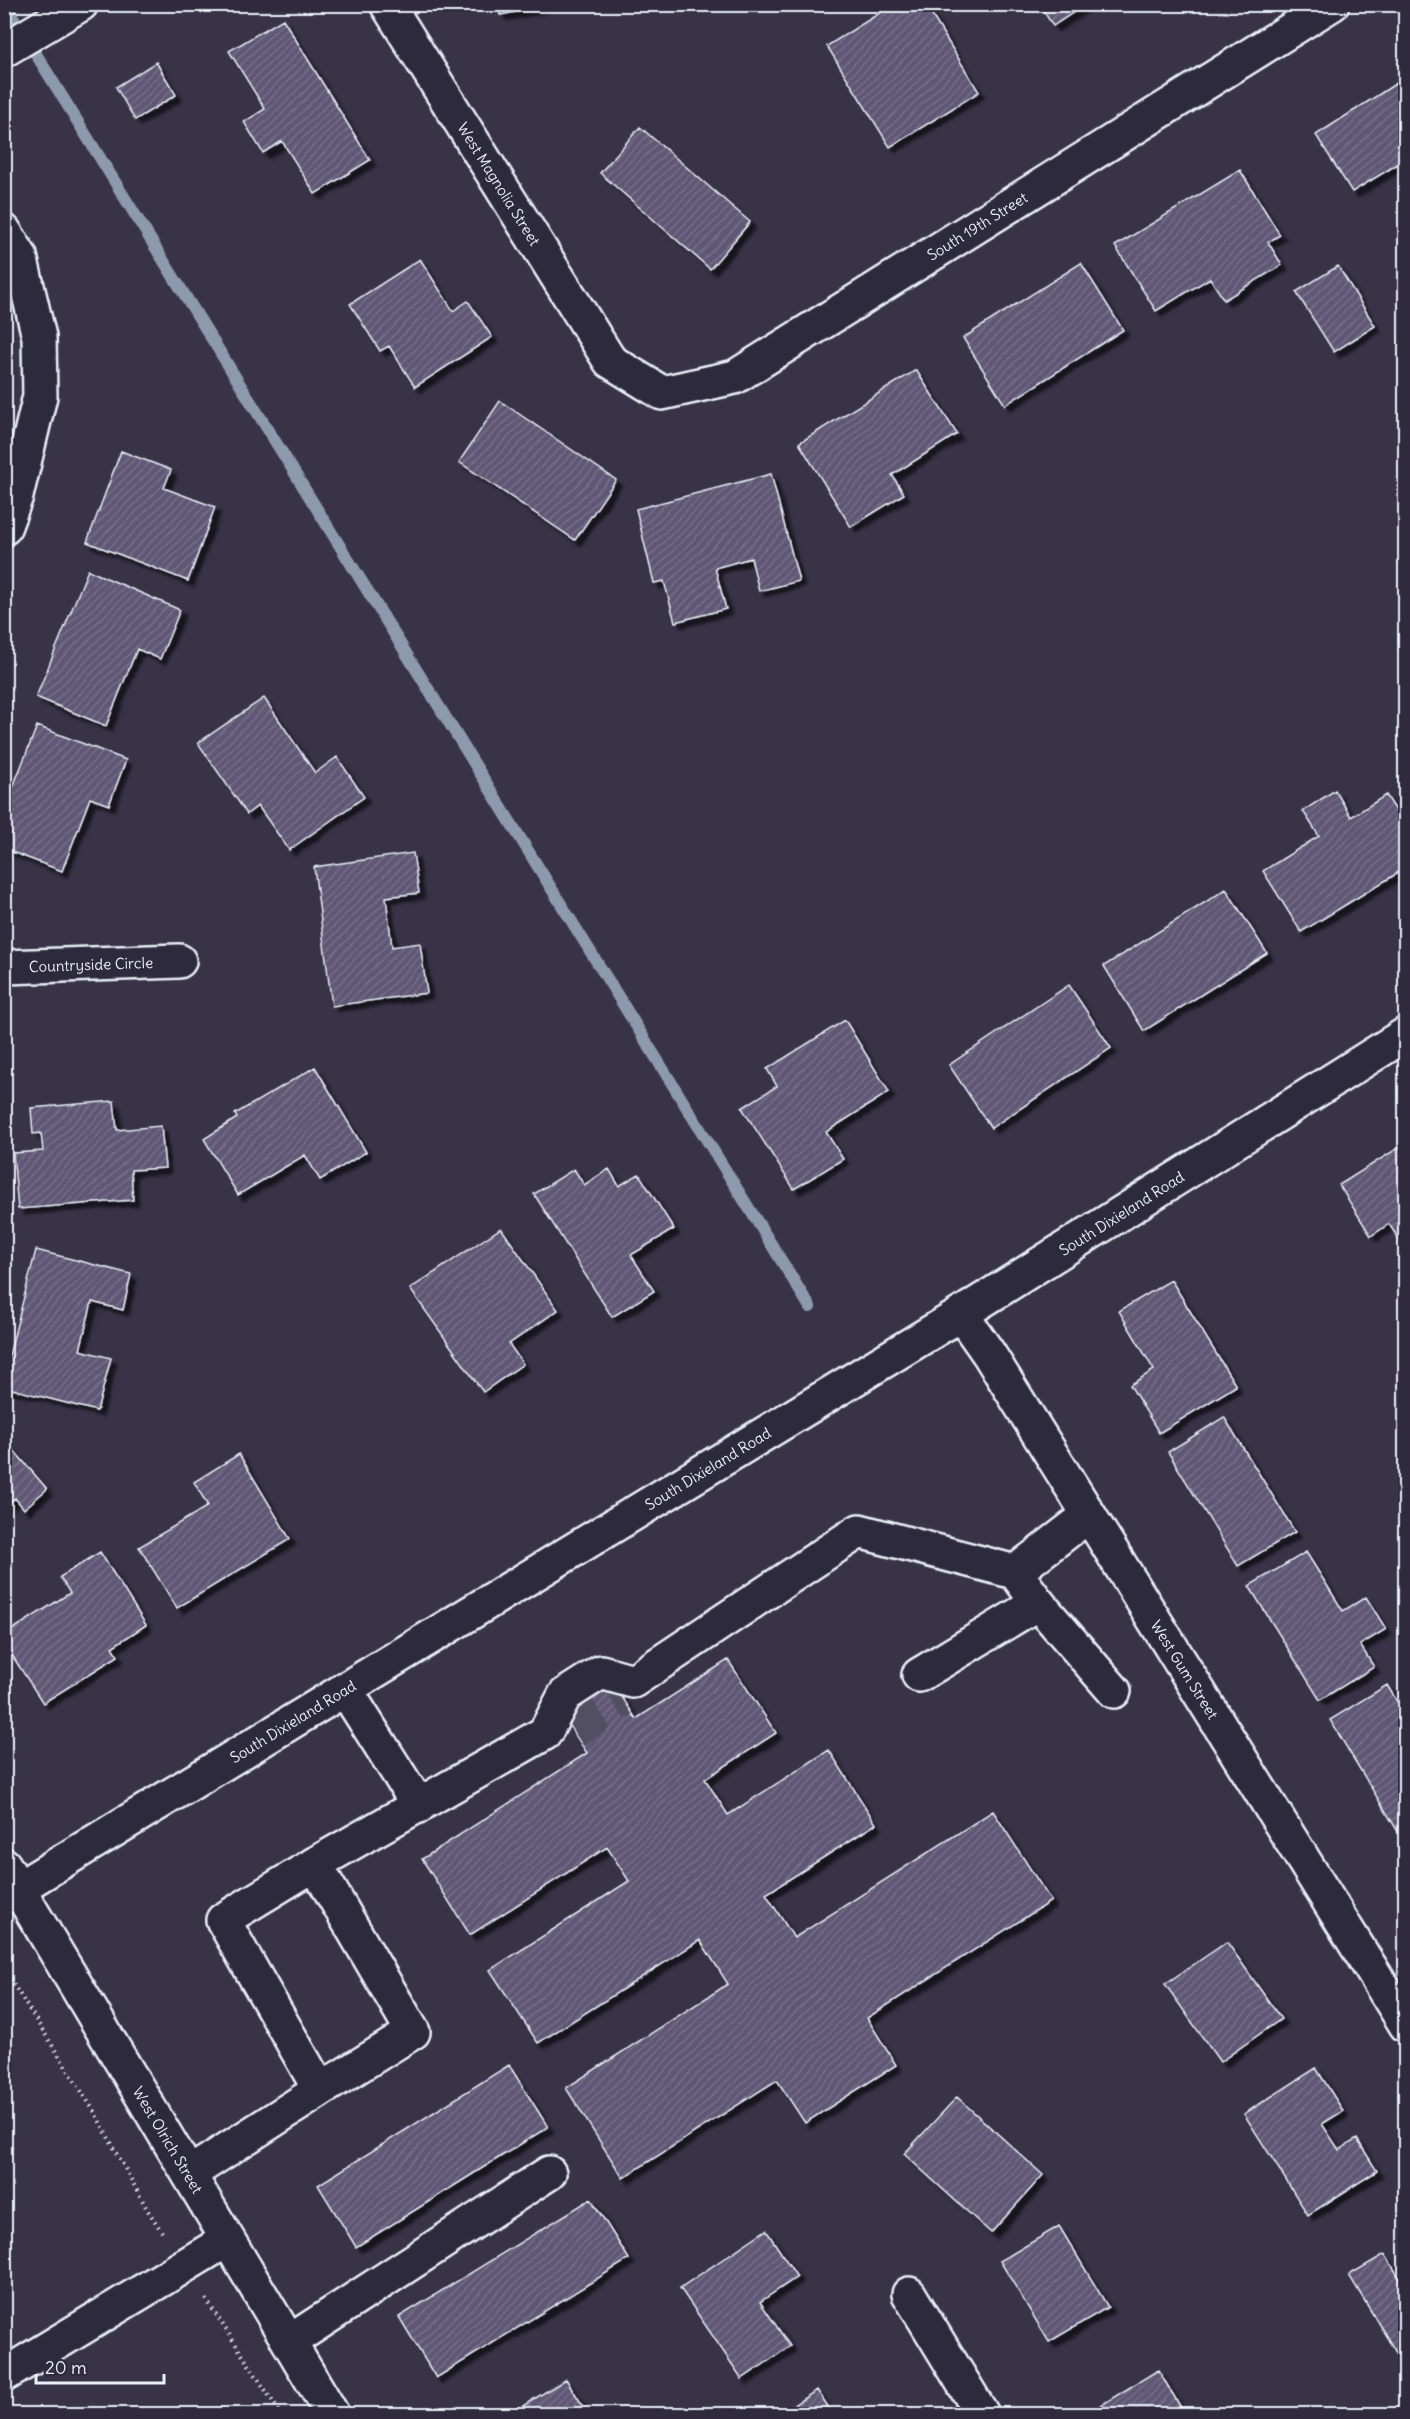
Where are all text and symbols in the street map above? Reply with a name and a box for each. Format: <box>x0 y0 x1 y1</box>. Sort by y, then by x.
street label: West Magnolia Street <box>454 119 545 249</box>
street label: South 19th Street <box>923 187 1031 264</box>
street label: Countryside Circle <box>29 952 153 976</box>
street label: South Dixieland Road <box>1055 1167 1187 1260</box>
street label: South Dixieland Road <box>641 1423 774 1514</box>
street label: West Gum Street <box>1147 1616 1223 1722</box>
street label: South Dixieland Road <box>226 1675 359 1767</box>
street label: West Olrich Street <box>129 2083 207 2197</box>
scale bar <box>36 2347 164 2385</box>
text: 20 m <box>45 2356 87 2379</box>

